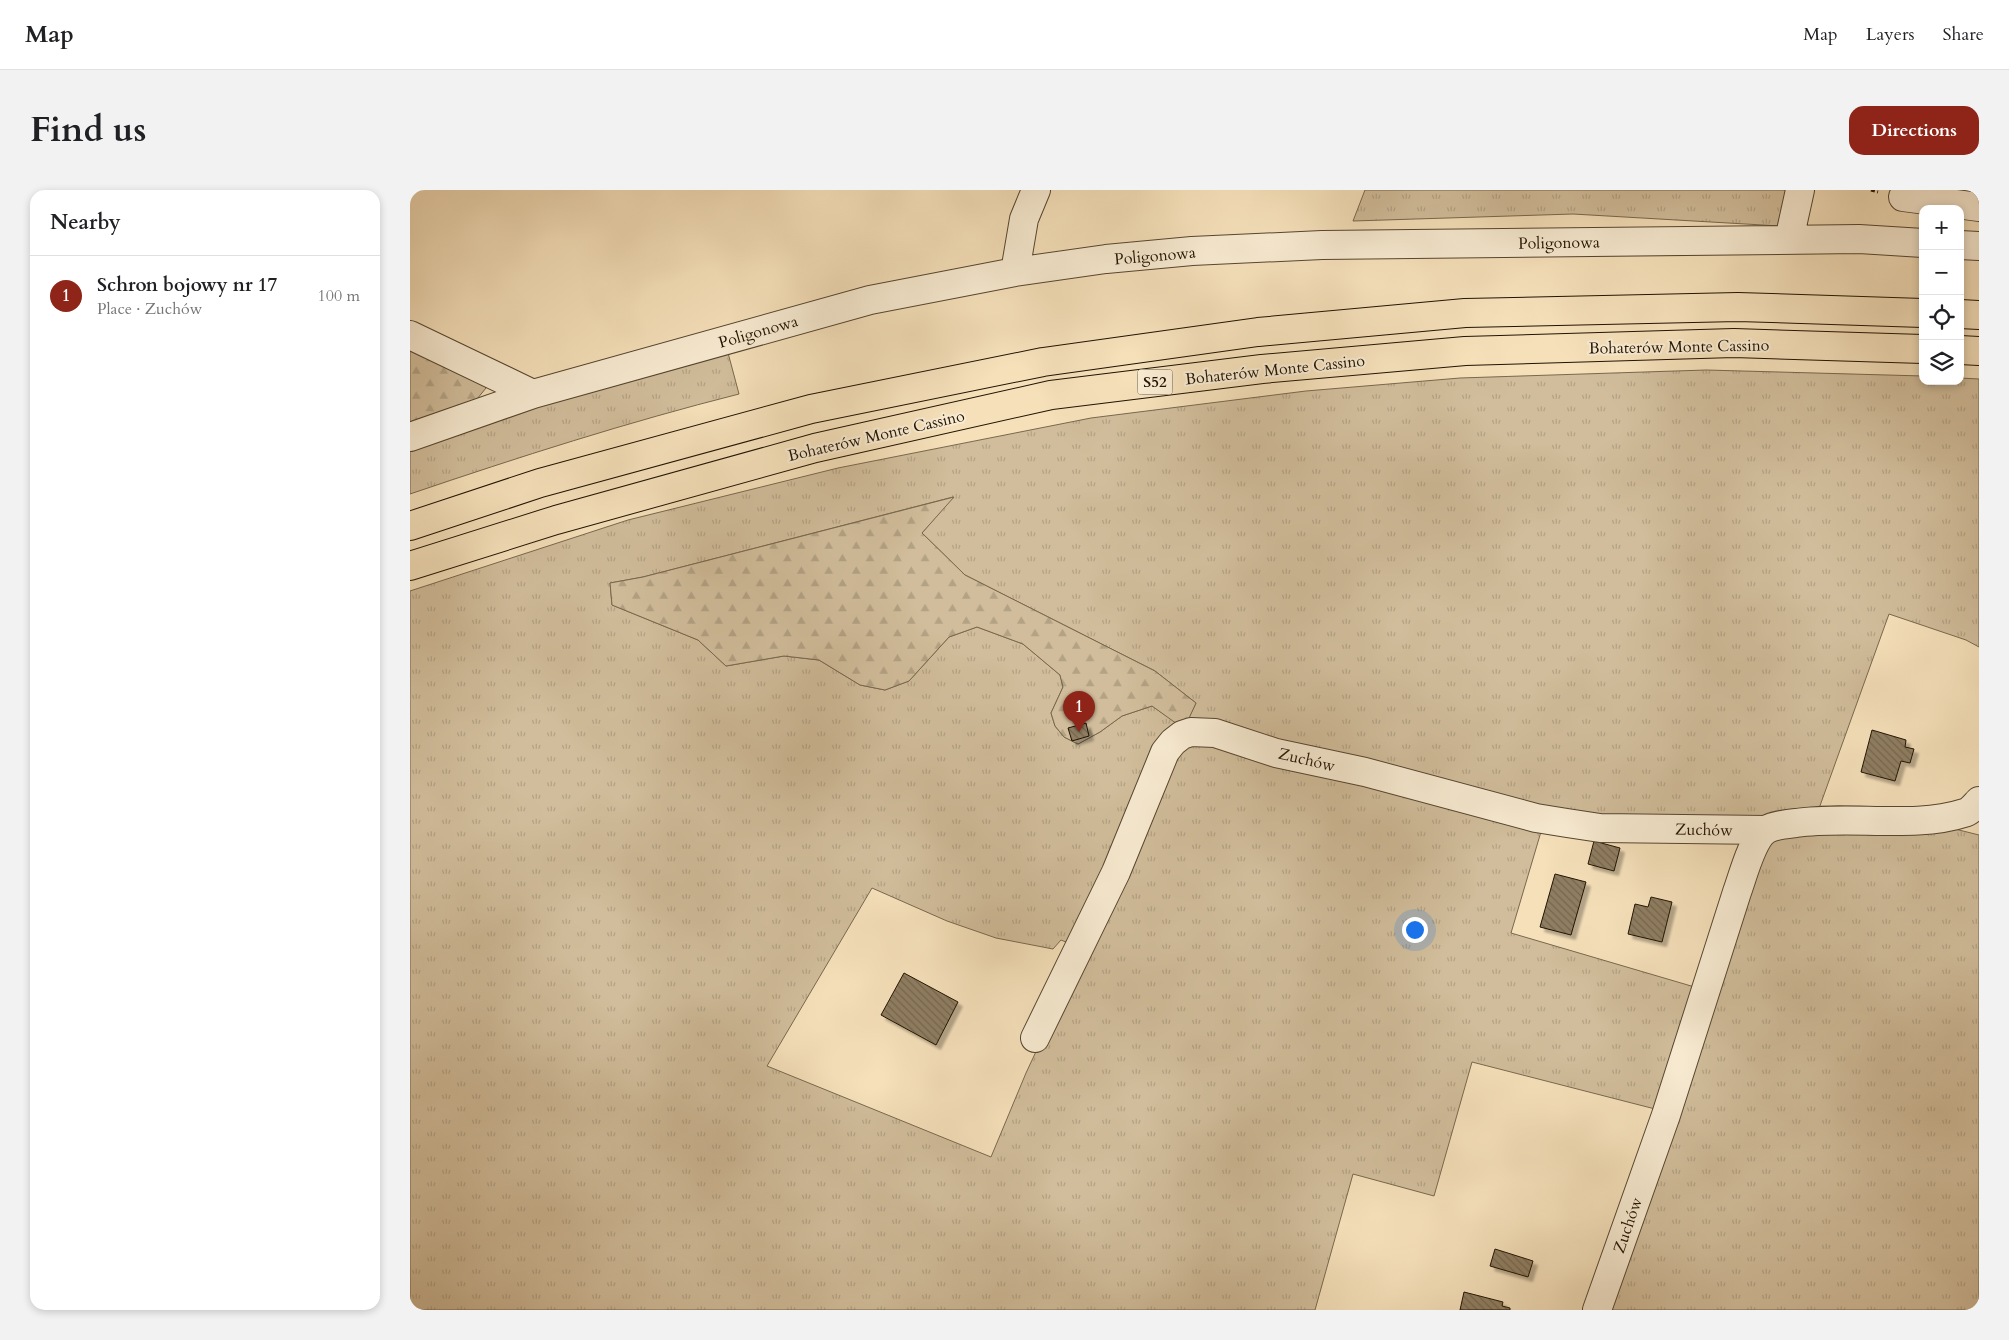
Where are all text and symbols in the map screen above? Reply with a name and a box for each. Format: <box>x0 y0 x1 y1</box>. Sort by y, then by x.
text: Map <box>25 18 74 51</box>
text: Map <box>1803 22 1838 47</box>
text: Layers <box>1866 22 1915 47</box>
text: Share <box>1943 22 1984 47</box>
text: Find us <box>30 106 146 154</box>
button: Directions <box>1849 106 1979 155</box>
map controls <box>1919 205 1964 385</box>
button: + <box>1919 205 1964 250</box>
text: Nearby <box>50 208 121 237</box>
street label: Poligonowa <box>1518 231 1600 255</box>
street label: Poligonowa <box>1113 241 1197 271</box>
button: − <box>1919 250 1964 295</box>
text: Schron bojowy nr 17 <box>97 272 277 298</box>
text: 1 <box>62 285 70 307</box>
text: 100 m <box>318 285 360 307</box>
button: locate <box>1919 295 1964 340</box>
text: Place · Zuchów <box>97 298 202 320</box>
street label: Poligonowa <box>716 310 801 354</box>
street label: Bohaterów Monte Cassino <box>1589 334 1770 360</box>
button: layers <box>1919 340 1964 385</box>
street label: Bohaterów Monte Cassino <box>1184 350 1366 390</box>
road number: S52 <box>1138 370 1172 394</box>
street label: Bohaterów Monte Cassino <box>786 405 967 467</box>
pin: 1 <box>1063 691 1095 732</box>
street label: Zuchów <box>1276 743 1338 777</box>
street label: Zuchów <box>1675 818 1733 842</box>
your location <box>1402 917 1428 943</box>
street label: Zuchów <box>1608 1194 1648 1256</box>

